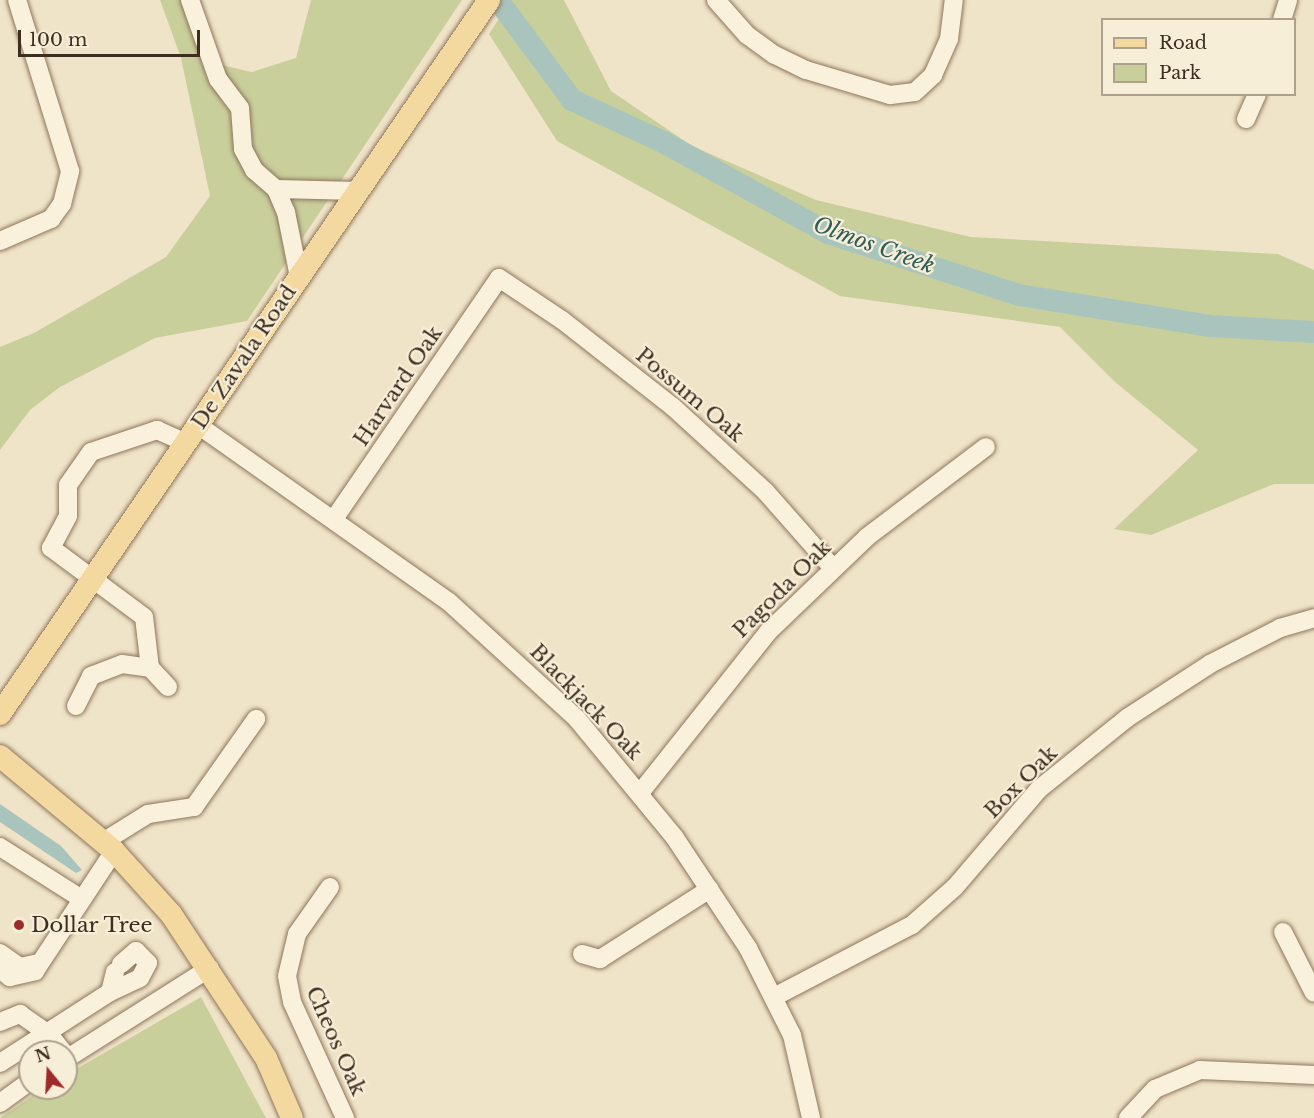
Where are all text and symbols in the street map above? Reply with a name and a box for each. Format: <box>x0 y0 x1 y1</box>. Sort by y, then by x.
scale bar <box>21 18 202 56</box>
legend <box>1101 18 1296 96</box>
text: 100 m <box>29 29 87 51</box>
text: Road <box>1159 32 1207 54</box>
text: Park <box>1159 62 1201 84</box>
water label: Olmos Creek <box>810 211 938 279</box>
street label: De Zavala Road <box>186 280 302 434</box>
street label: Harvard Oak <box>349 321 447 451</box>
street label: Possum Oak <box>631 342 749 448</box>
street label: Pagoda Oak <box>728 535 836 643</box>
street label: Blackjack Oak <box>524 639 648 765</box>
street label: Box Oak <box>979 740 1063 824</box>
place label: Dollar Tree <box>31 912 154 938</box>
marker: Dollar Tree <box>12 918 26 932</box>
street label: Cheos Oak <box>301 982 371 1100</box>
north arrow <box>18 1040 78 1100</box>
text: N <box>33 1043 53 1067</box>

